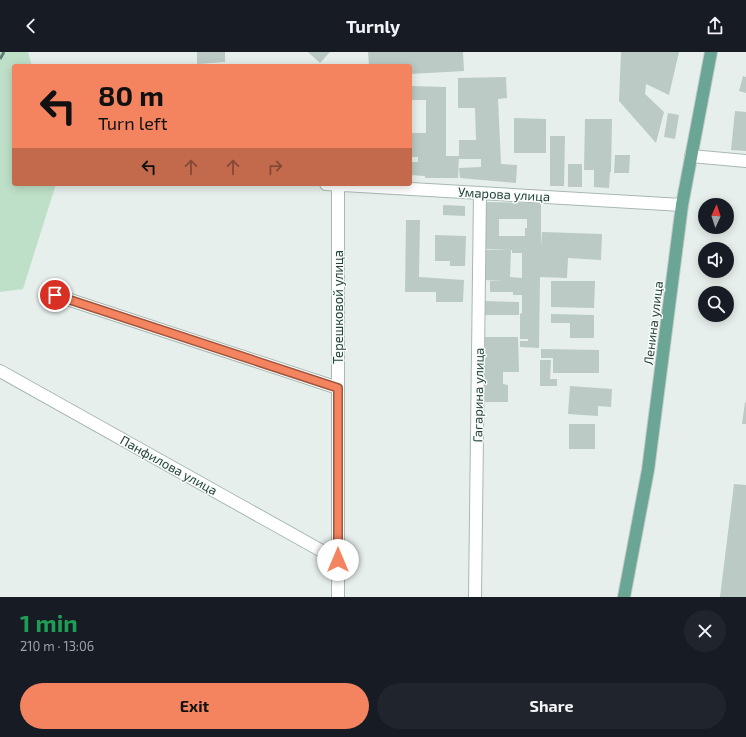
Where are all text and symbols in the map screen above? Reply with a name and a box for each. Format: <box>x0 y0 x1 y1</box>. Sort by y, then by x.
icon: back <box>20 15 42 37</box>
text: Turnly <box>346 15 400 37</box>
icon: share <box>704 15 726 37</box>
text: 80 m <box>98 78 164 112</box>
icon: left <box>32 80 84 132</box>
text: Turn left <box>98 112 168 134</box>
icon: left <box>138 156 160 178</box>
icon: ahead <box>180 156 202 178</box>
icon: ahead <box>222 156 244 178</box>
icon: right <box>264 156 286 178</box>
street label: Умарова улица <box>457 184 551 204</box>
north arrow <box>698 198 734 234</box>
map controls <box>698 198 734 322</box>
button: sound <box>698 242 734 278</box>
street label: Терешковой улица <box>330 250 346 364</box>
pin <box>38 278 72 312</box>
street label: Ленина улица <box>640 280 666 366</box>
icon: arrive <box>44 284 66 306</box>
button: search <box>698 286 734 322</box>
street label: Гагарина улица <box>469 347 487 443</box>
street label: Панфилова улица <box>118 432 220 498</box>
position arrow <box>317 539 359 581</box>
text: 1 min <box>20 608 78 637</box>
button: close <box>684 610 726 652</box>
text: 210 m · 13:06 <box>20 638 94 654</box>
button: Exit <box>20 683 369 729</box>
button: Share <box>377 683 726 729</box>

